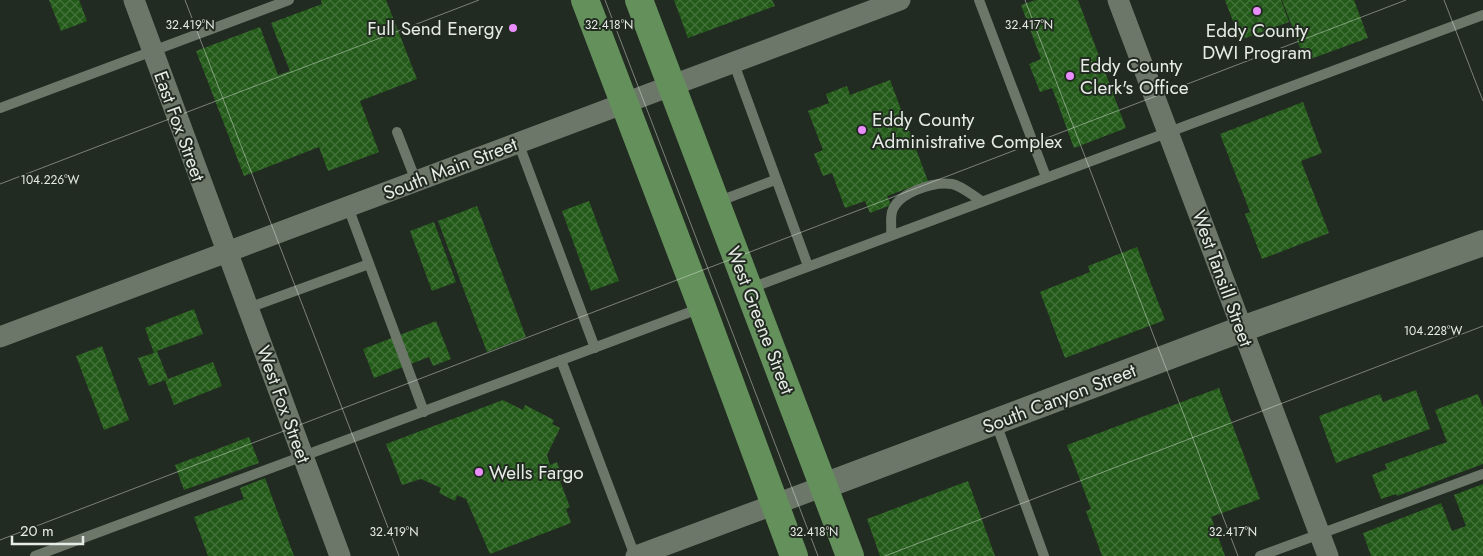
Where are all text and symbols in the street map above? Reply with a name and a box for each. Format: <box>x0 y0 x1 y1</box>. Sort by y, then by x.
marker: Eddy County DWI Program <box>1251 5 1263 17</box>
place label: Full Send Energy <box>367 15 504 42</box>
text: 32.419°N <box>166 16 214 34</box>
text: 32.418°N <box>585 16 633 34</box>
text: 32.417°N <box>1005 16 1053 34</box>
place label: Eddy County DWI Program <box>1202 17 1312 66</box>
marker: Full Send Energy <box>507 22 519 34</box>
place label: Eddy County Clerk's Office <box>1080 52 1189 101</box>
street label: East Fox Street <box>147 67 212 185</box>
marker: Eddy County Clerk's Office <box>1064 70 1076 82</box>
place label: Eddy County Administrative Complex <box>872 106 1062 155</box>
marker: Eddy County Administrative Complex <box>856 124 868 136</box>
street label: South Main Street <box>379 130 521 206</box>
text: 104.226°W <box>21 171 80 189</box>
street label: West Tansill Street <box>1185 206 1260 351</box>
street label: West Greene Street <box>720 242 801 398</box>
text: 104.228°W <box>1404 322 1462 340</box>
street label: West Fox Street <box>250 342 317 467</box>
street label: South Canyon Street <box>978 357 1140 440</box>
place label: Wells Fargo <box>489 459 584 486</box>
marker: Wells Fargo <box>473 466 485 478</box>
scale bar <box>12 514 84 546</box>
text: 20 m <box>20 520 54 542</box>
text: 32.419°N <box>370 523 418 541</box>
text: 32.418°N <box>790 523 838 541</box>
text: 32.417°N <box>1209 523 1257 541</box>

